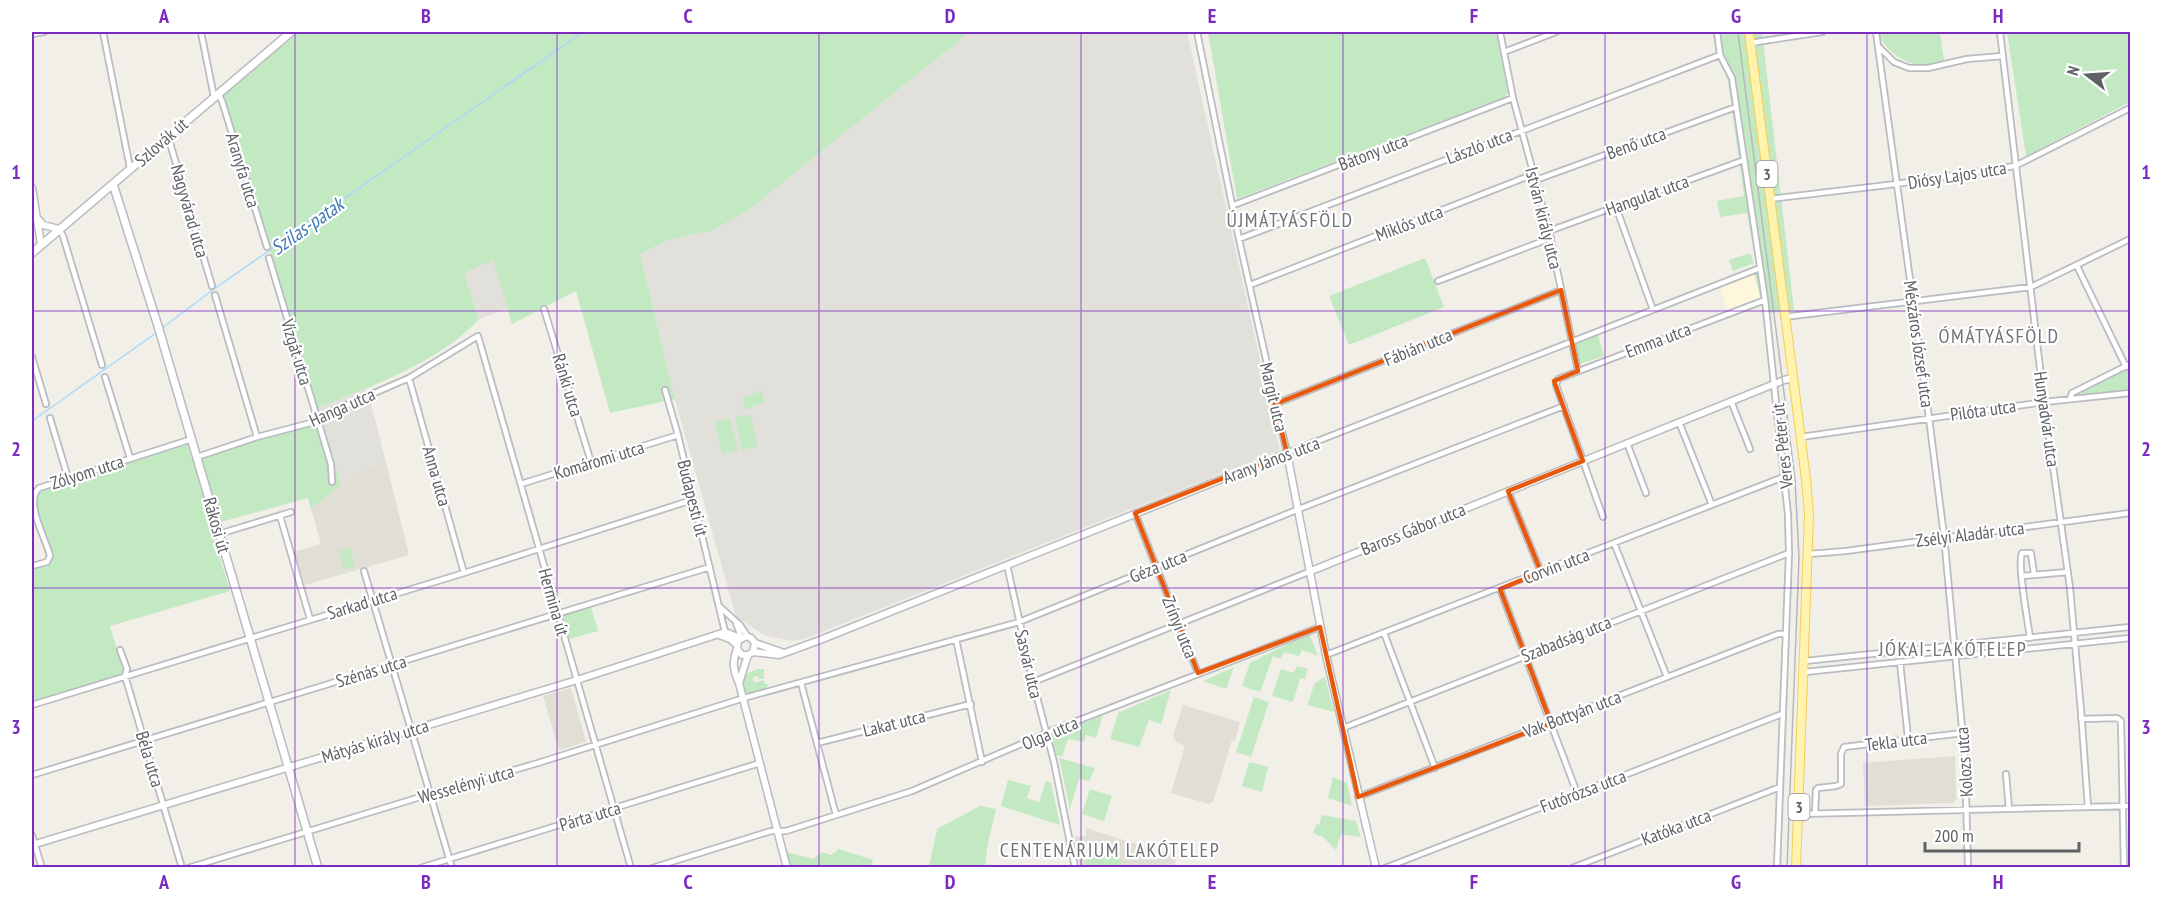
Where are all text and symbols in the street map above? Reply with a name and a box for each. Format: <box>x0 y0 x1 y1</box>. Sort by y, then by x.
text: A <box>158 3 170 29</box>
text: B <box>421 3 431 29</box>
text: C <box>683 3 693 29</box>
text: D <box>945 3 956 29</box>
text: E <box>1208 3 1216 29</box>
text: F <box>1470 3 1478 29</box>
text: G <box>1731 3 1741 29</box>
text: H <box>1993 3 2003 29</box>
north arrow <box>2057 45 2117 105</box>
text: N <box>2062 64 2083 78</box>
street label: Szlovák út <box>130 113 192 171</box>
street label: Benő utca <box>1603 122 1669 164</box>
street label: László utca <box>1443 123 1515 169</box>
street label: Bátony utca <box>1335 128 1411 176</box>
street label: Aranyfa utca <box>221 130 265 210</box>
street label: Diósy Lajos utca <box>1906 156 2008 194</box>
text: 1 <box>11 159 21 185</box>
text: 1 <box>2141 159 2151 185</box>
road number: 3 <box>1756 161 1778 187</box>
street label: Nagyvárad utca <box>166 162 214 260</box>
street label: István király utca <box>1520 165 1568 271</box>
street label: Hangulat utca <box>1602 169 1692 221</box>
water label: Szilas-patak <box>265 190 350 261</box>
street label: Miklós utca <box>1372 200 1446 246</box>
district label: ÚJMÁTYÁSFÖLD <box>1227 207 1353 233</box>
street label: Mészáros József utca <box>1899 279 1939 409</box>
street label: Vízgát utca <box>276 315 318 388</box>
street label: Emma utca <box>1622 317 1694 363</box>
street label: Fábián utca <box>1381 323 1455 371</box>
district label: ÓMÁTYÁSFÖLD <box>1938 323 2060 349</box>
street label: Ránki utca <box>548 351 588 419</box>
street label: Margit utca <box>1255 360 1293 434</box>
street label: Hunyadvár utca <box>2029 370 2065 468</box>
street label: Hanga utca <box>305 382 379 432</box>
street label: Pilóta utca <box>1949 394 2017 426</box>
street label: Veres Péter út <box>1766 402 1798 491</box>
street label: Arany János utca <box>1219 431 1323 489</box>
street label: Komáromi utca <box>551 435 647 485</box>
text: 2 <box>11 436 21 462</box>
text: 2 <box>2141 436 2151 462</box>
street label: Anna utca <box>417 443 457 509</box>
street label: Zólyom utca <box>48 449 126 495</box>
street label: Budapesti út <box>672 457 714 539</box>
street label: Rákosi út <box>198 494 236 556</box>
street label: Baross Gábor utca <box>1357 498 1469 560</box>
street label: Zsélyi Aladár utca <box>1914 516 2026 552</box>
street label: Corvin utca <box>1520 543 1592 589</box>
street label: Géza utca <box>1126 544 1190 588</box>
street label: Hermina út <box>533 566 575 639</box>
street label: Sarkad utca <box>324 581 400 625</box>
street label: Zrínyi utca <box>1157 593 1203 661</box>
street label: Szabadság utca <box>1518 610 1614 668</box>
street label: Sasvár utca <box>1010 627 1048 701</box>
district label: JÓKAI-LAKÓTELEP <box>1878 636 2027 662</box>
street label: Szénás utca <box>333 649 409 693</box>
street label: Vak Bottyán utca <box>1519 685 1624 744</box>
street label: Lakat utca <box>860 704 928 742</box>
street label: Olga utca <box>1018 711 1082 755</box>
text: 3 <box>11 714 21 740</box>
street label: Mátyás király utca <box>319 714 431 768</box>
text: 3 <box>2141 714 2151 740</box>
street label: Tekla utca <box>1864 726 1928 756</box>
street label: Kolozs utca <box>1950 726 1978 798</box>
street label: Béla utca <box>131 728 169 790</box>
street label: Wesselényi utca <box>415 759 517 809</box>
street label: Futórózsa utca <box>1537 764 1629 818</box>
road number: 3 <box>1788 794 1810 820</box>
street label: Párta utca <box>557 796 623 836</box>
street label: Katóka utca <box>1638 803 1714 851</box>
scale bar <box>1925 815 2080 853</box>
text: 200 m <box>1934 824 1974 847</box>
district label: CENTENÁRIUM LAKÓTELEP <box>1000 837 1220 863</box>
text: A <box>158 869 170 895</box>
text: B <box>421 869 431 895</box>
text: C <box>683 869 693 895</box>
text: D <box>945 869 956 895</box>
text: E <box>1208 869 1216 895</box>
text: F <box>1470 869 1478 895</box>
text: G <box>1731 869 1741 895</box>
text: H <box>1993 869 2003 895</box>

